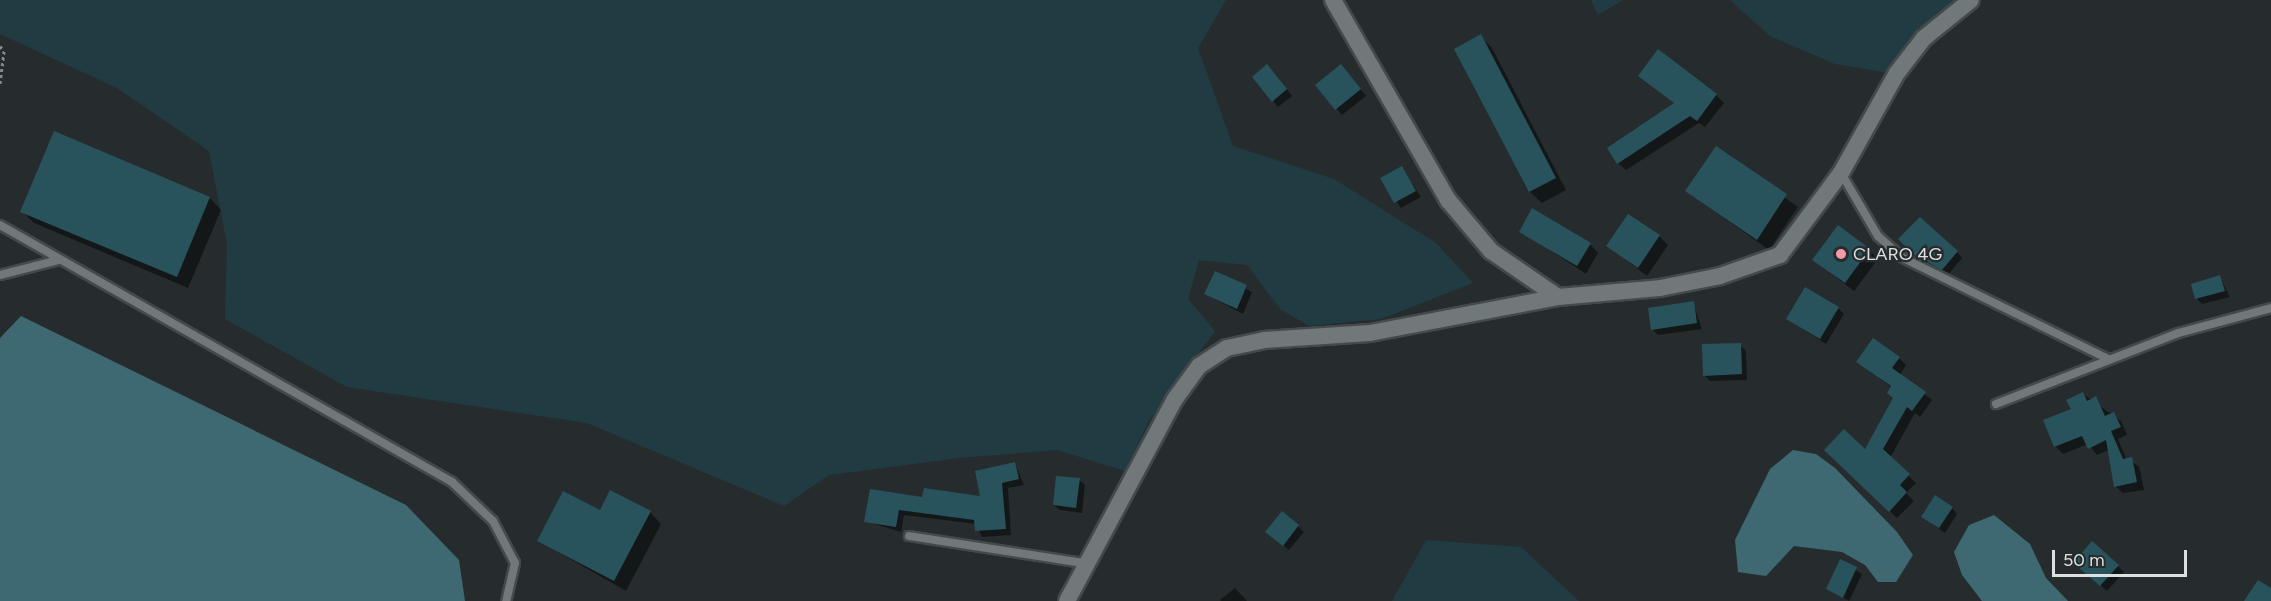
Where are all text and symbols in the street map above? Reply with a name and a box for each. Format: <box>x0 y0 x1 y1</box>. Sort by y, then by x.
place label: CLARO 4G <box>1853 243 1942 265</box>
marker: CLARO 4G <box>1834 247 1848 261</box>
scale bar <box>2055 538 2190 576</box>
text: 50 m <box>2063 549 2105 571</box>

